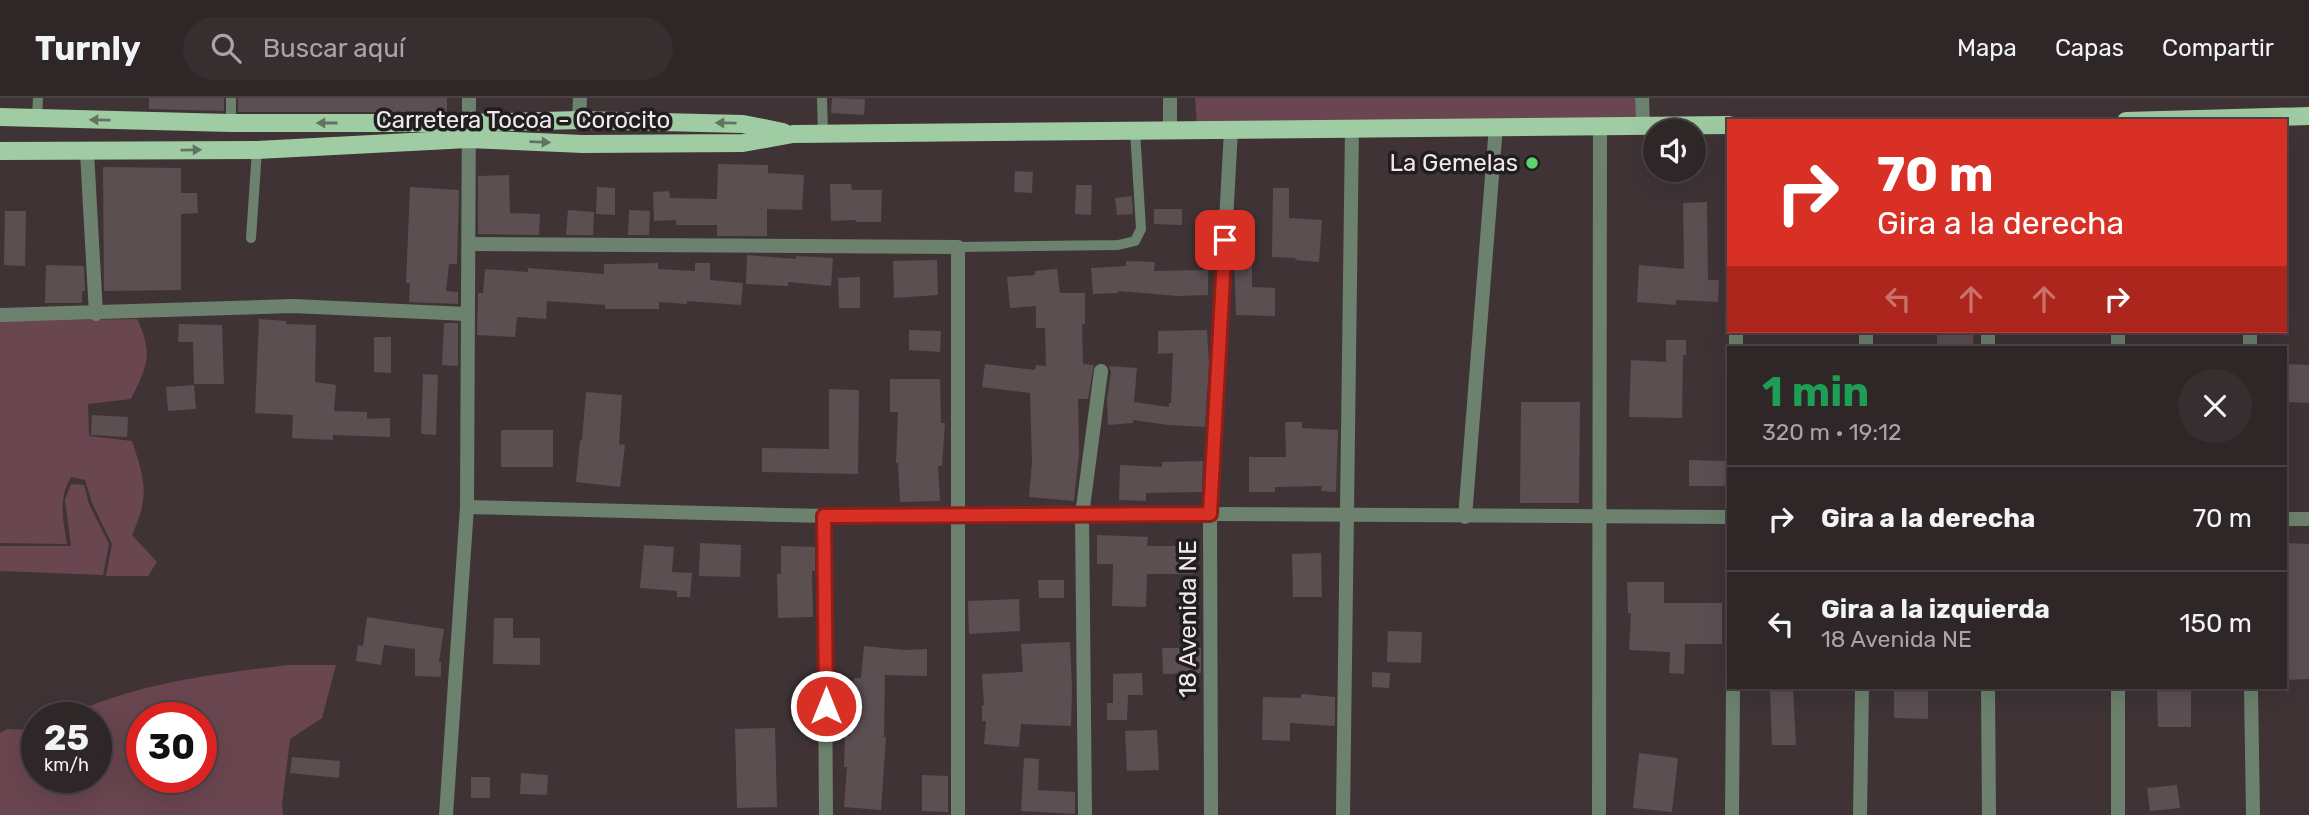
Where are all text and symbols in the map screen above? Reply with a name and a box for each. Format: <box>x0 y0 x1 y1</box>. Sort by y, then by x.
search box <box>183 17 673 80</box>
text: Turnly <box>35 29 141 68</box>
icon: search <box>207 29 245 67</box>
text: Buscar aquí <box>263 33 405 64</box>
text: Mapa <box>1957 34 2017 62</box>
text: Capas <box>2055 34 2124 62</box>
text: Compartir <box>2162 34 2274 62</box>
street label: Carretera Tocoa - Corocito <box>376 106 670 134</box>
one-way arrow <box>89 114 111 125</box>
one-way arrow <box>316 117 338 129</box>
one-way arrow <box>715 118 737 129</box>
map controls <box>1643 119 1706 182</box>
button: sound <box>1643 119 1706 182</box>
one-way arrow <box>530 137 552 148</box>
one-way arrow <box>180 144 202 156</box>
text: 70 m <box>1877 145 1994 203</box>
icon: right <box>1762 147 1853 238</box>
place label: La Gemelas <box>1389 149 1518 177</box>
marker: La Gemelas <box>1524 155 1540 171</box>
text: Gira a la derecha <box>1877 204 2124 242</box>
pin <box>1195 210 1255 270</box>
icon: arrive <box>1206 221 1244 259</box>
icon: left <box>1879 280 1917 318</box>
icon: ahead <box>1952 280 1990 318</box>
icon: ahead <box>2025 280 2063 318</box>
icon: right <box>2098 280 2136 318</box>
text: 1 min <box>1762 367 1869 417</box>
button: close <box>2178 369 2252 443</box>
text: 320 m · 19:12 <box>1762 418 1902 446</box>
icon: right <box>1762 500 1800 538</box>
text: Gira a la derecha <box>1821 503 2035 534</box>
text: 70 m <box>2193 503 2252 534</box>
street label: 18 Avenida NE <box>1174 540 1202 698</box>
text: Gira a la izquierda <box>1821 594 2050 625</box>
icon: left <box>1762 605 1800 643</box>
text: 150 m <box>2179 608 2252 639</box>
text: 18 Avenida NE <box>1821 625 1972 653</box>
position arrow <box>789 669 863 743</box>
speed limit sign: 30 <box>126 702 217 793</box>
text: 25 <box>44 717 89 759</box>
text: km/h <box>44 754 89 776</box>

